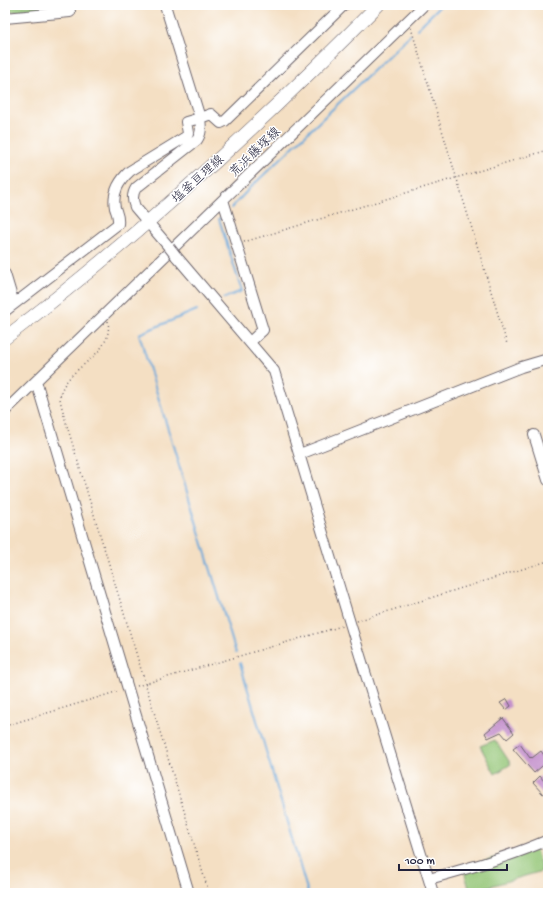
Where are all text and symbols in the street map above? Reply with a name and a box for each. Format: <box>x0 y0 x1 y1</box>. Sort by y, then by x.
street label: 荒浜藤塚線 <box>226 123 285 181</box>
street label: 塩釜亘理線 <box>169 151 229 207</box>
scale bar <box>399 846 507 872</box>
text: 100 m <box>404 855 435 869</box>

